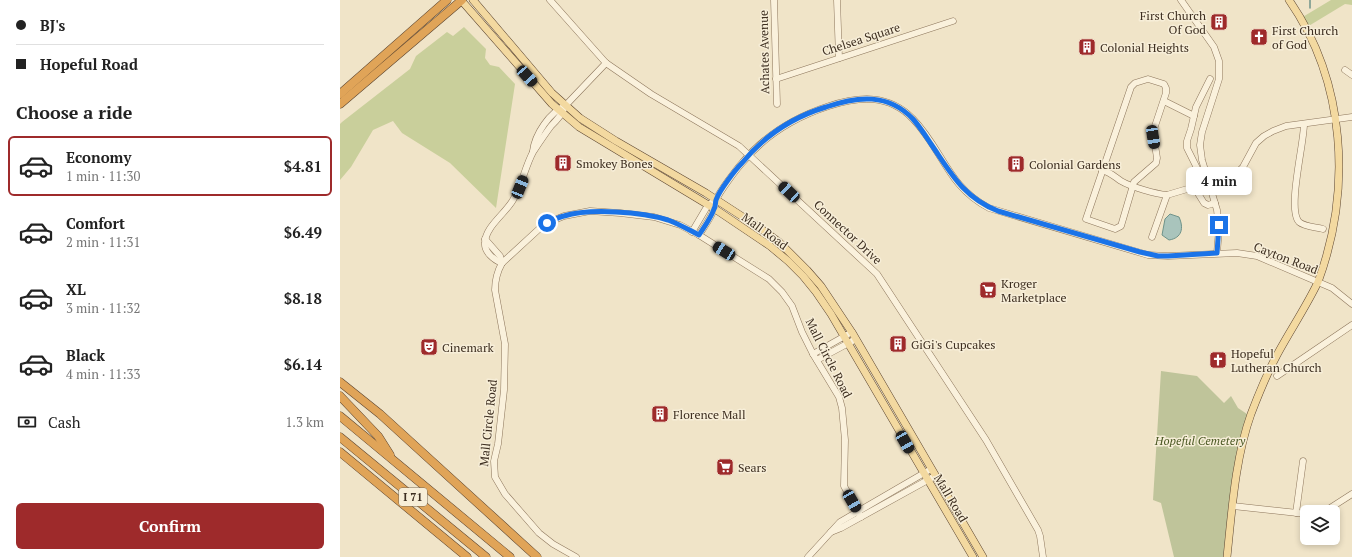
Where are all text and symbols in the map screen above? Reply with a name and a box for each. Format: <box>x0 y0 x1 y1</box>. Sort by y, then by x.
place label: First Church Of God <box>1140 8 1206 37</box>
street label: Achates Avenue <box>756 10 772 94</box>
building icon: First Church Of God <box>1209 12 1229 32</box>
text: BJ's <box>40 15 65 35</box>
street label: Chelsea Square <box>820 19 902 59</box>
place label: First Church of God <box>1272 23 1338 52</box>
church icon: First Church of God <box>1249 27 1269 47</box>
building icon: Colonial Heights <box>1077 37 1097 57</box>
place label: Colonial Heights <box>1100 40 1189 55</box>
text: Hopeful Road <box>40 54 138 74</box>
car <box>515 63 539 89</box>
text: Choose a ride <box>16 100 132 124</box>
car <box>1145 124 1161 150</box>
text: Economy <box>66 147 131 167</box>
icon: car <box>18 148 54 184</box>
building icon: Smokey Bones <box>553 153 573 173</box>
building icon: Colonial Gardens <box>1006 154 1026 174</box>
text: $4.81 <box>284 156 322 176</box>
place label: Smokey Bones <box>576 156 653 171</box>
place label: Colonial Gardens <box>1029 157 1121 172</box>
text: 1 min · 11:30 <box>66 167 140 185</box>
callout: 4 min <box>1186 167 1252 195</box>
text: 4 min <box>1201 172 1237 190</box>
car <box>510 174 530 200</box>
car <box>776 179 802 205</box>
street label: Connector Drive <box>811 197 885 267</box>
street label: Mall Road <box>739 209 791 253</box>
text: Comfort <box>66 213 125 233</box>
icon: car <box>18 214 54 250</box>
route start <box>538 214 556 232</box>
route end <box>1210 216 1228 234</box>
text: $6.49 <box>284 222 322 242</box>
text: 2 min · 11:31 <box>66 233 140 251</box>
street label: Cayton Road <box>1252 239 1321 277</box>
car <box>711 240 737 262</box>
place label: Kroger Marketplace <box>1001 276 1067 305</box>
text: XL <box>66 279 86 299</box>
icon: car <box>18 280 54 316</box>
supermarket icon: Kroger Marketplace <box>978 280 998 300</box>
text: $8.18 <box>284 288 322 308</box>
text: 3 min · 11:32 <box>66 299 140 317</box>
street label: Mall Circle Road <box>802 316 856 401</box>
building icon: GiGi's Cupcakes <box>888 334 908 354</box>
theatre icon: Cinemark <box>419 337 439 357</box>
place label: GiGi's Cupcakes <box>911 337 996 352</box>
place label: Cinemark <box>442 340 495 355</box>
text: Black <box>66 345 105 365</box>
icon: car <box>18 346 54 382</box>
place label: Hopeful Lutheran Church <box>1231 346 1322 375</box>
church icon: Hopeful Lutheran Church <box>1208 350 1228 370</box>
text: $6.14 <box>284 354 322 374</box>
text: 4 min · 11:33 <box>66 365 140 383</box>
street label: Mall Circle Road <box>476 378 500 467</box>
building icon: Florence Mall <box>650 404 670 424</box>
place label: Florence Mall <box>673 407 746 422</box>
icon: cash <box>16 411 38 433</box>
text: Cash <box>48 412 81 432</box>
text: 1.3 km <box>285 413 324 431</box>
car <box>894 429 916 455</box>
park label: Hopeful Cemetery <box>1154 433 1246 448</box>
supermarket icon: Sears <box>715 457 735 477</box>
place label: Sears <box>738 460 766 475</box>
street label: Mall Road <box>931 471 971 525</box>
road number: I 71 <box>399 488 427 506</box>
car <box>841 488 863 514</box>
button: Confirm <box>16 503 324 549</box>
map controls <box>1300 505 1340 545</box>
button: layers <box>1300 505 1340 545</box>

